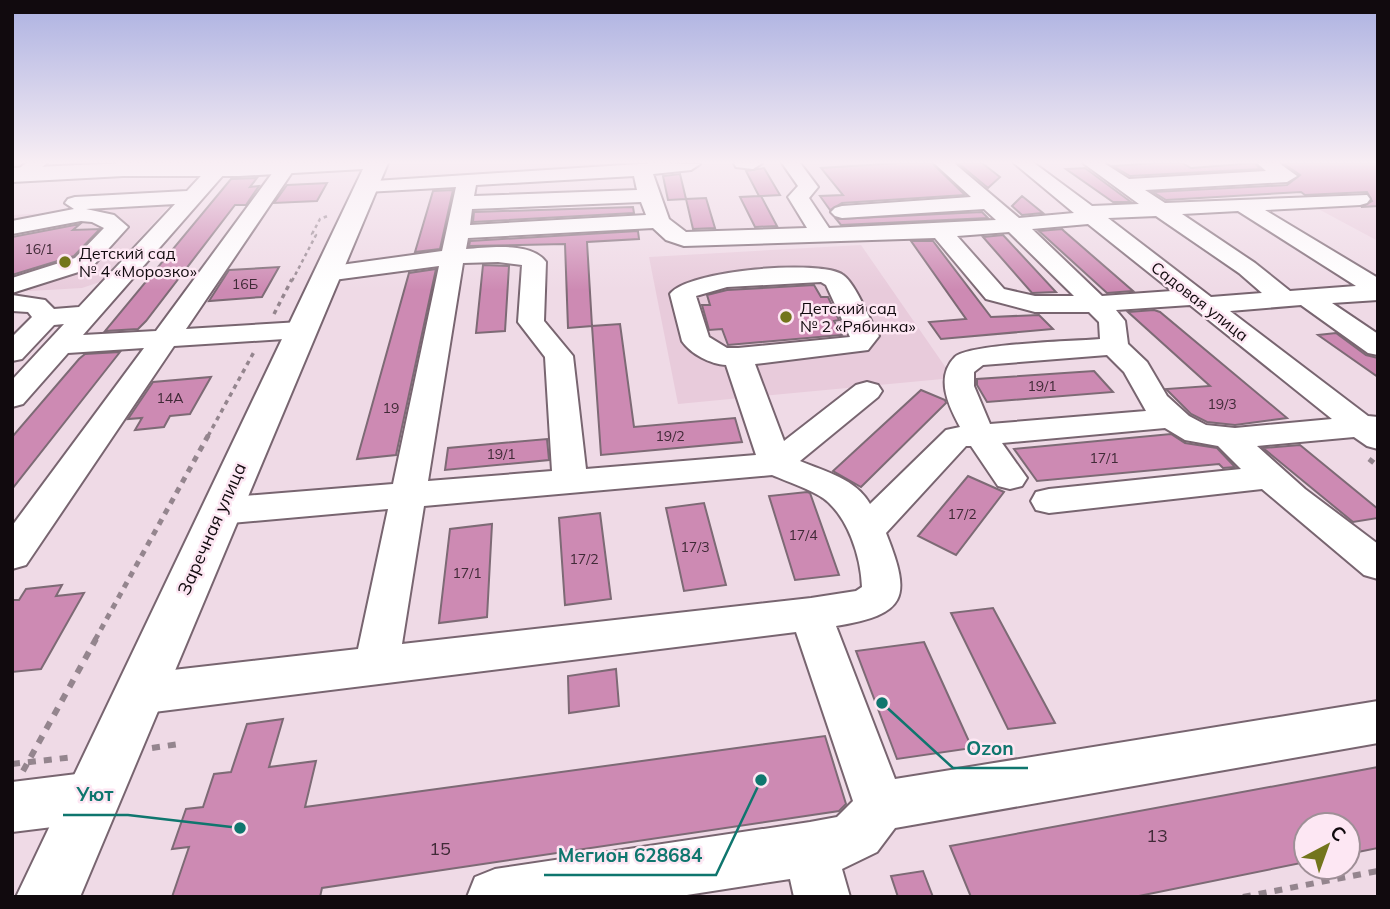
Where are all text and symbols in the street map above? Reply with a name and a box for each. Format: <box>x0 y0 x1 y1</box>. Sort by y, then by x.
house number: 16/1 <box>24 240 54 258</box>
place label: Детский сад № 4 «Морозко» <box>79 243 197 281</box>
marker: Детский сад № 4 «Морозко» <box>57 254 73 270</box>
street label: Садовая улица <box>1147 257 1253 345</box>
house number: 16Б <box>232 275 258 293</box>
place label: Детский сад № 2 «Рябинка» <box>800 298 916 336</box>
marker: Детский сад № 2 «Рябинка» <box>778 309 794 325</box>
house number: 19/1 <box>1027 377 1057 395</box>
house number: 14А <box>156 389 184 407</box>
house number: 19/3 <box>1207 395 1237 413</box>
house number: 19 <box>383 399 399 417</box>
house number: 19/2 <box>655 427 685 445</box>
house number: 19/1 <box>486 445 516 463</box>
house number: 17/1 <box>1089 449 1119 467</box>
street label: Заречная улица <box>172 459 251 599</box>
house number: 17/2 <box>947 505 977 523</box>
house number: 17/4 <box>788 526 818 544</box>
house number: 17/3 <box>680 538 710 556</box>
house number: 17/2 <box>569 550 599 568</box>
house number: 17/1 <box>452 564 482 582</box>
callout: Ozon <box>953 728 1028 768</box>
text: Ozon <box>966 736 1014 760</box>
callout: Уют <box>63 775 128 815</box>
text: Уют <box>76 782 114 806</box>
north arrow <box>1292 811 1362 881</box>
text: С <box>1325 820 1351 846</box>
house number: 13 <box>1146 824 1168 847</box>
callout: Мегион 628684 <box>544 835 716 875</box>
house number: 15 <box>429 837 451 860</box>
text: Мегион 628684 <box>558 843 703 867</box>

